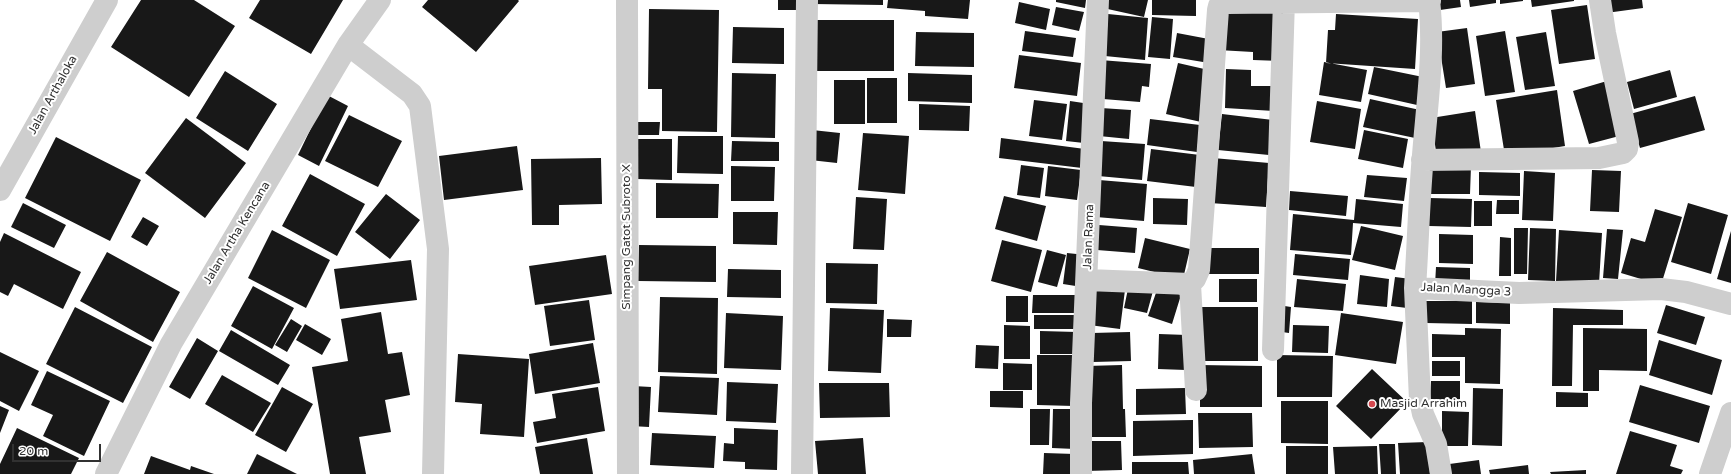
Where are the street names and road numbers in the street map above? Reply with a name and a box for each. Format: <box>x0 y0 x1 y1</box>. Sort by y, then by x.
street label: Jalan Arthaloka <box>25 53 81 137</box>
street label: Simpang Gatot Subroto X <box>620 164 634 310</box>
street label: Jalan Artha Kencana <box>201 179 273 287</box>
street label: Jalan Rama <box>1081 204 1097 270</box>
street label: Jalan Mangga 3 <box>1420 280 1512 300</box>

